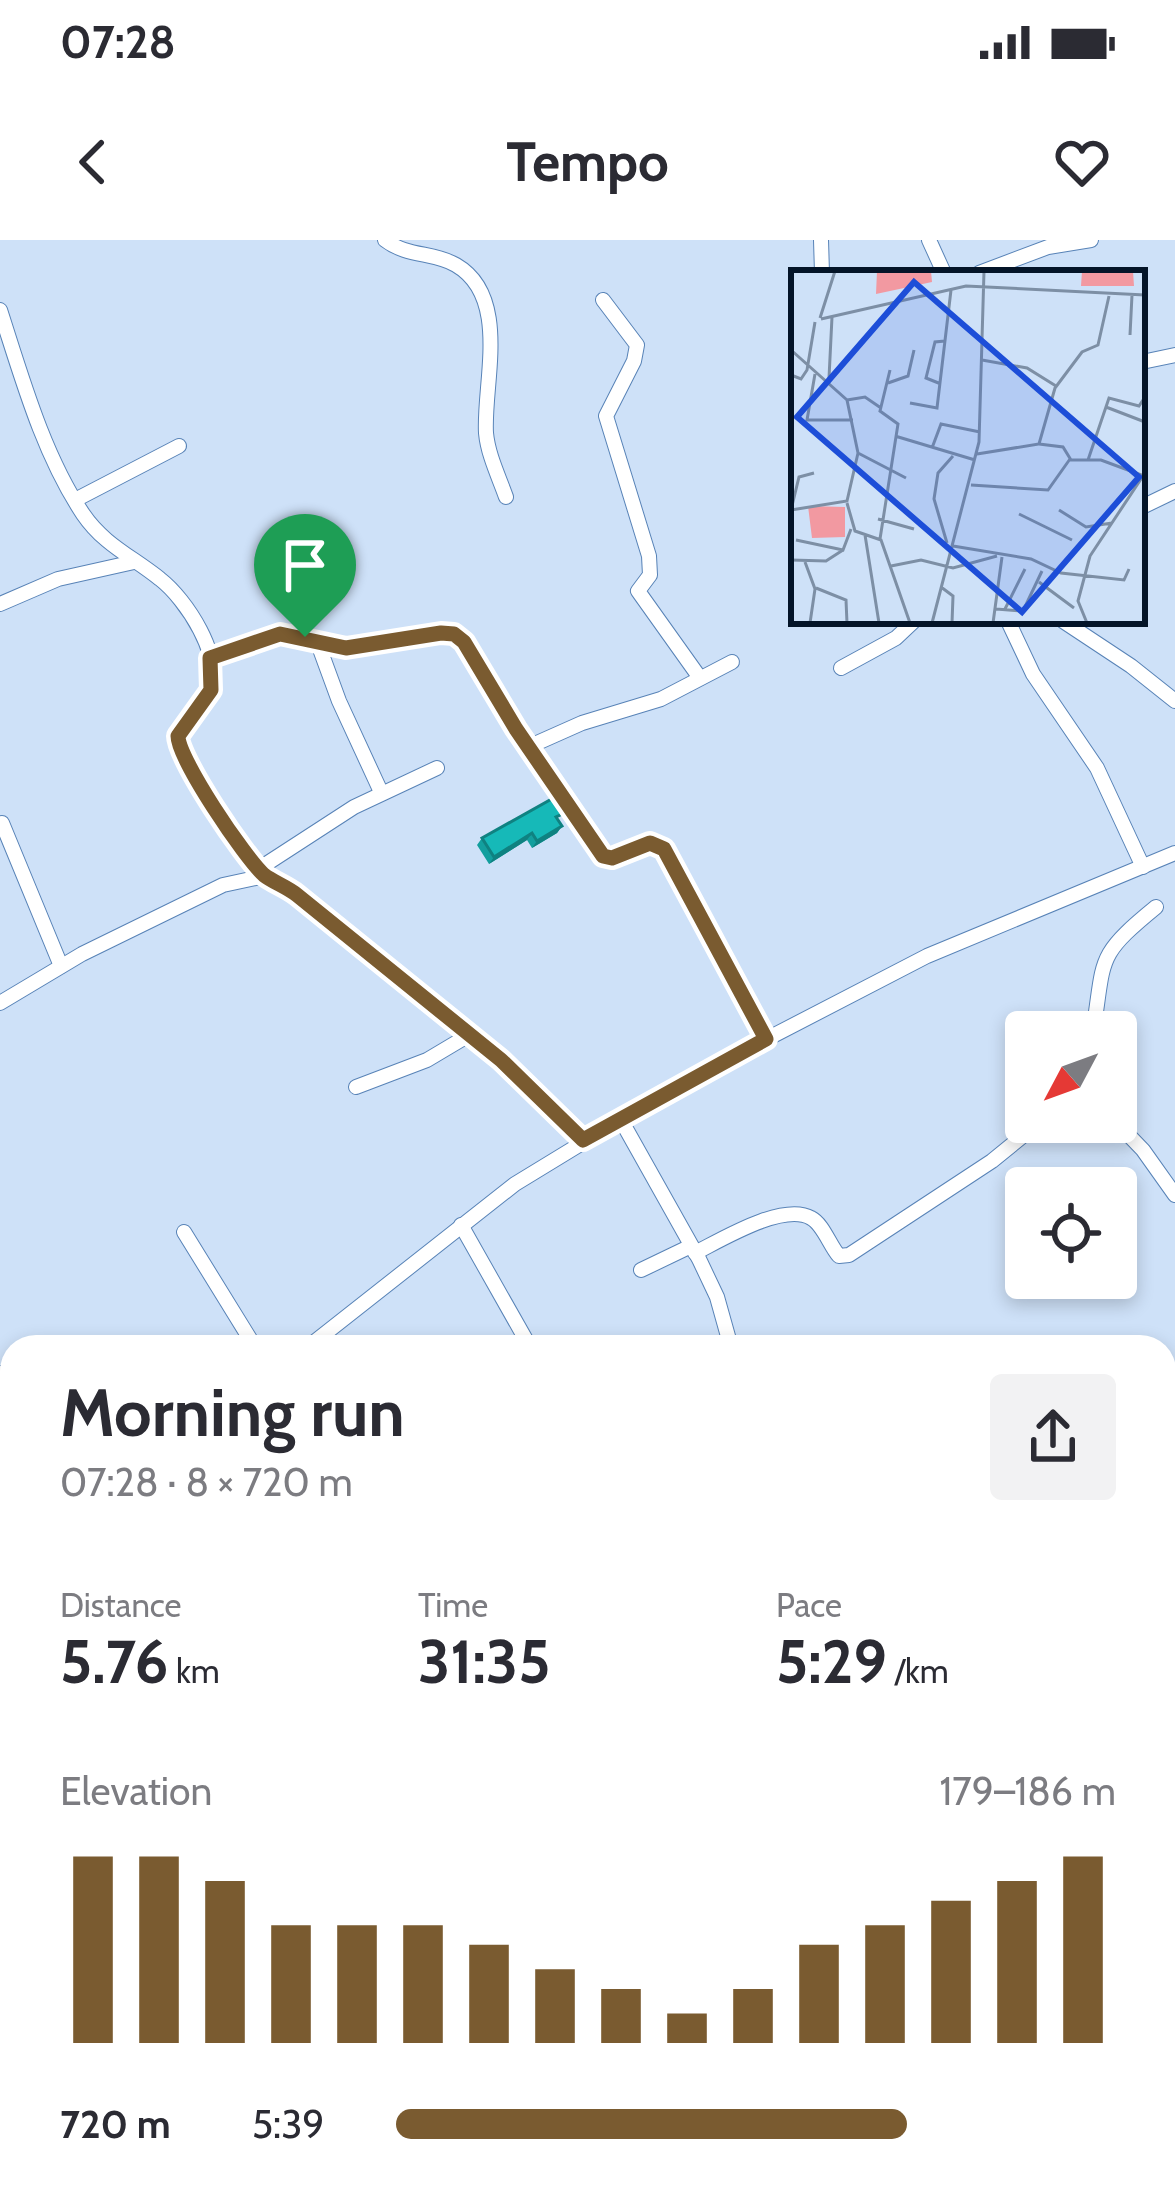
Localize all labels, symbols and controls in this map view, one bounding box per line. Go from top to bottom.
text: 07:28 [60,15,176,69]
icon: back [60,129,126,195]
text: Tempo [506,129,669,195]
icon: heart [1049,129,1115,195]
inset map [791,270,1145,624]
pin [254,514,356,637]
icon: arrive [272,532,338,598]
north arrow [1005,1011,1137,1143]
map controls [1005,1011,1137,1299]
button: locate [1005,1167,1137,1299]
text: Morning run [60,1372,405,1453]
button: share [990,1374,1116,1500]
text: 07:28 · 8 × 720 m [60,1458,353,1506]
text: Distance [60,1585,181,1625]
text: Time [418,1585,488,1625]
text: Pace [776,1585,842,1625]
text: 5.76 [60,1625,169,1698]
text: 31:35 [418,1625,550,1698]
text: 5:29 [776,1625,887,1698]
text: km [169,1651,220,1691]
text: /km [887,1651,949,1691]
text: Elevation [60,1767,212,1815]
text: 179–186 m [939,1767,1116,1815]
text: 720 m [60,2100,171,2148]
text: 5:39 [252,2100,324,2148]

